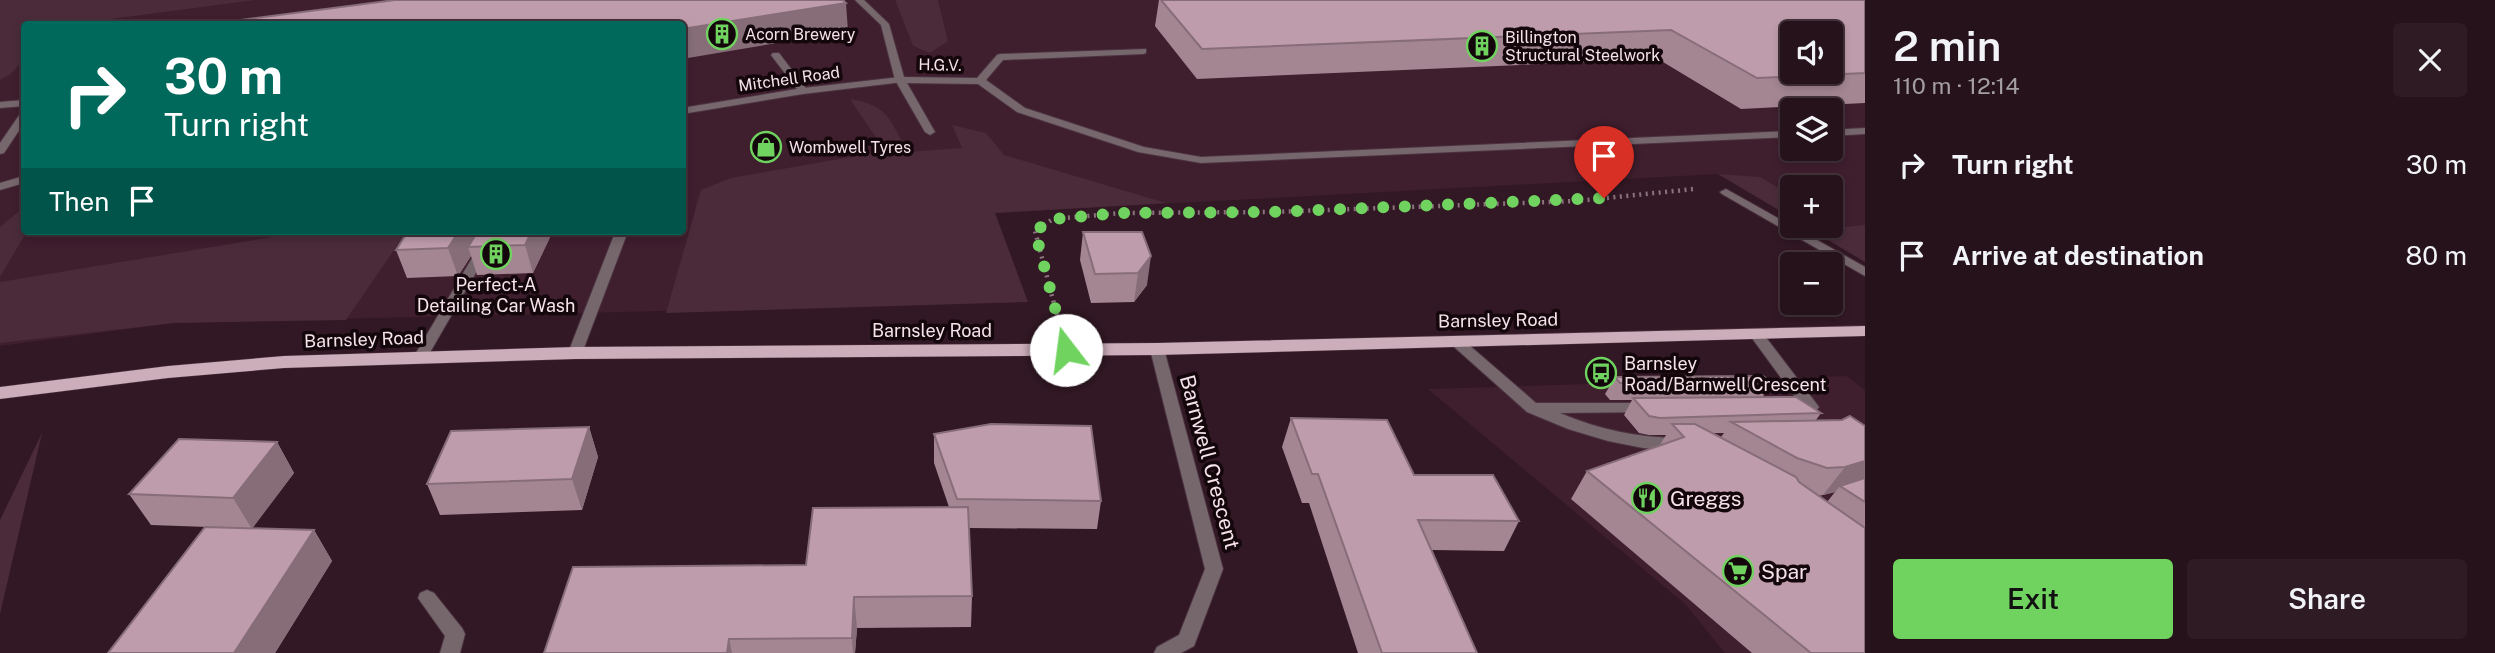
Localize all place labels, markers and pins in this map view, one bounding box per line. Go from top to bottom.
building icon: Acorn Brewery [705,17,739,51]
place label: Acorn Brewery [745,25,856,44]
place label: Billington Structural Steelwork [1505,28,1660,65]
building icon: Billington Structural Steelwork [1465,29,1499,63]
pin [1574,126,1634,198]
shop icon: Wombwell Tyres [749,130,783,164]
place label: Wombwell Tyres [789,138,911,157]
building icon: Perfect-A Detailing Car Wash [479,237,513,271]
place label: Perfect-A Detailing Car Wash [417,274,575,316]
place label: Barnsley Road/Barnwell Crescent [1624,353,1827,395]
bus stop icon: Barnsley Road/Barnwell Crescent [1584,356,1618,390]
restaurant icon: Greggs [1630,481,1664,515]
place label: Greggs [1670,486,1741,511]
supermarket icon: Spar [1721,554,1755,588]
place label: Spar [1761,559,1807,584]

